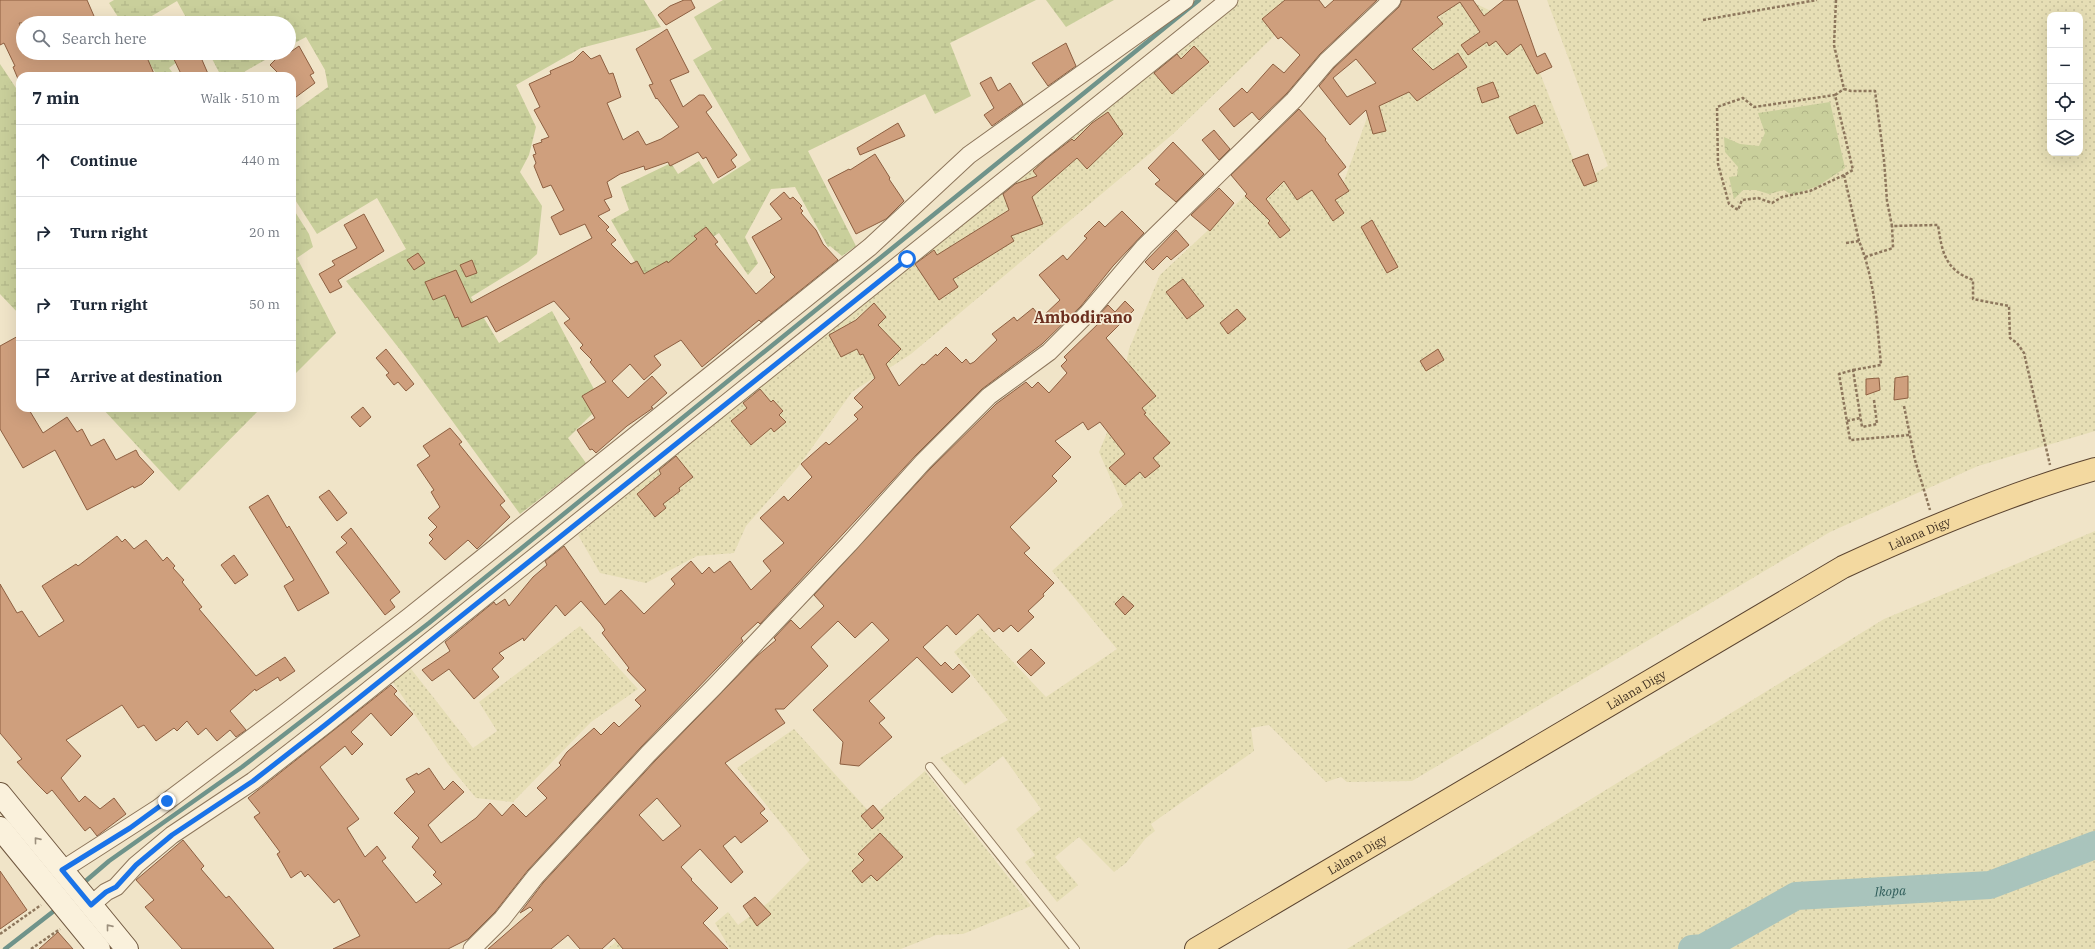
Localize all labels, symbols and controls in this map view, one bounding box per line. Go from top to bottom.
map controls [2047,12,2083,156]
button: + [2047,12,2083,48]
search box [16,16,296,60]
icon: search [30,27,52,49]
text: Search here [62,29,147,48]
button: − [2047,48,2083,84]
button: locate [2047,84,2083,120]
text: 7 min [32,87,80,109]
text: Walk · 510 m [201,90,280,107]
button: layers [2047,120,2083,156]
icon: ahead [32,150,54,172]
text: Continue [70,151,137,170]
text: 440 m [241,152,280,169]
icon: right [32,222,54,244]
text: Turn right [70,223,148,242]
text: 20 m [249,224,280,241]
route start [898,250,916,268]
icon: right [32,294,54,316]
text: Turn right [70,295,148,314]
text: 50 m [249,296,280,313]
district label: Ambodirano [1034,307,1132,327]
icon: arrive [32,366,54,388]
text: Arrive at destination [70,367,222,386]
street label: Làlana Digy [1886,513,1953,553]
street label: Làlana Digy [1604,666,1669,712]
route end [158,792,176,810]
street label: Làlana Digy [1325,830,1390,877]
one-way arrow [35,837,42,845]
water label: Ikopa [1873,881,1906,900]
one-way arrow [107,924,114,931]

